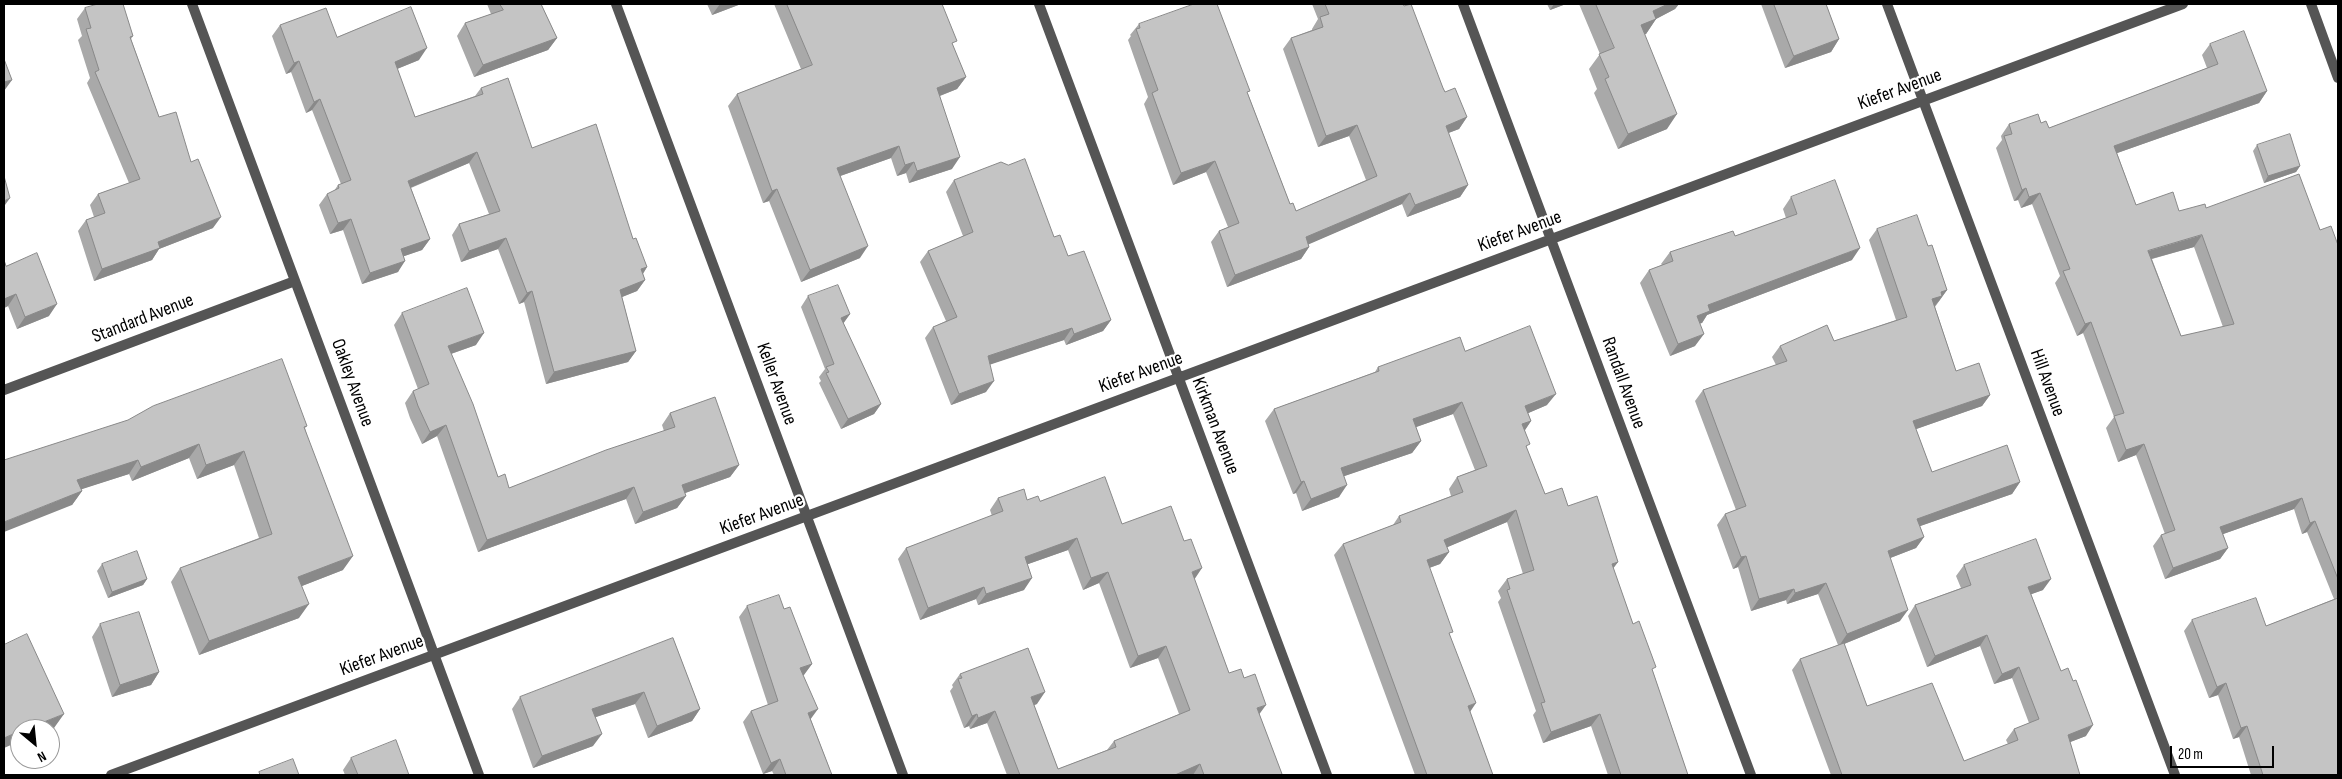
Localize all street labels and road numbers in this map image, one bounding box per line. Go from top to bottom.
street label: Kiefer Avenue [1855,64,1945,116]
street label: Kiefer Avenue [1475,206,1565,258]
street label: Standard Avenue [89,289,197,349]
street label: Randall Avenue [1596,334,1650,432]
street label: Oakley Avenue [326,336,378,430]
street label: Keller Avenue [751,340,801,428]
street label: Hill Avenue [2024,346,2070,420]
street label: Kiefer Avenue [1096,347,1186,399]
street label: Kirkman Avenue [1186,374,1244,478]
street label: Kiefer Avenue [717,489,807,541]
street label: Kiefer Avenue [337,630,427,682]

